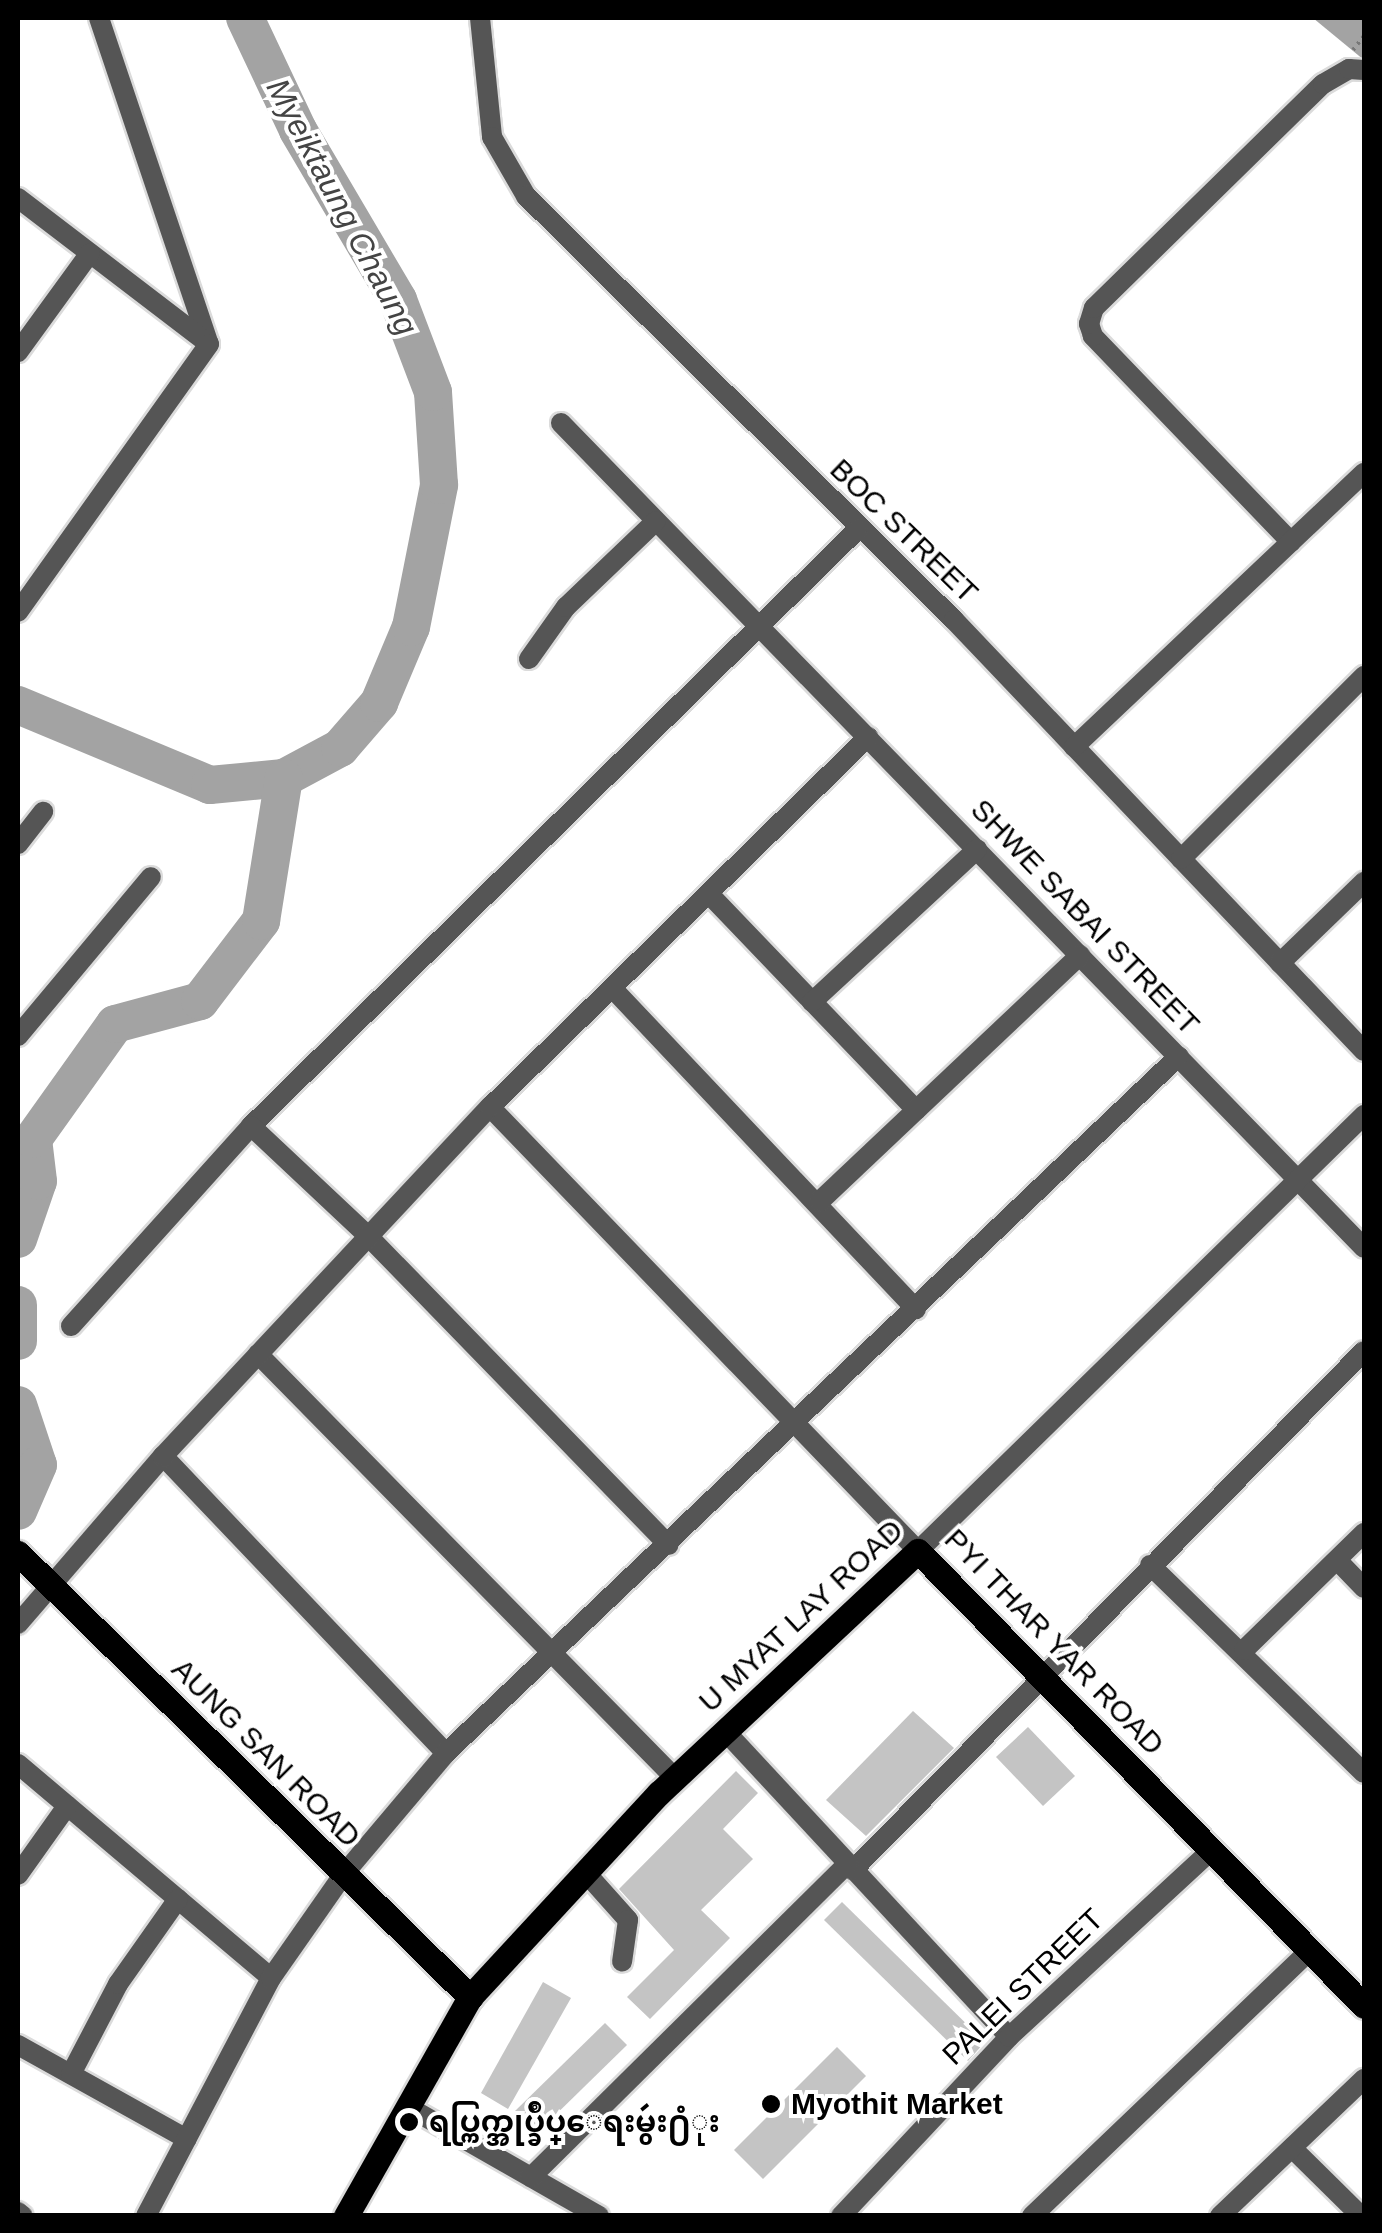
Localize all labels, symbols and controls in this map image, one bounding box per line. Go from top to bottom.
water label: Myeiktaung Chaung [258,72,426,342]
street label: BOC STREET [823,451,985,611]
street label: SHWE SABAI STREET [963,792,1207,1042]
street label: U MYAT LAY ROAD [691,1512,911,1720]
street label: PYI THAR YAR ROAD [936,1521,1172,1763]
street label: AUNG SAN ROAD [164,1651,368,1855]
street label: PALEI STREET [935,1901,1111,2073]
place label: Myothit Market [791,2086,1003,2122]
marker: Myothit Market [760,2093,782,2115]
place label: ရပ္ကြက္အုပ္ခ်ဳပ္ေရးမွဴး႐ံုး [429,2104,720,2140]
marker: ရပ္ကြက္အုပ္ခ်ဳပ္ေရးမွဴး႐ံုး [398,2111,420,2133]

